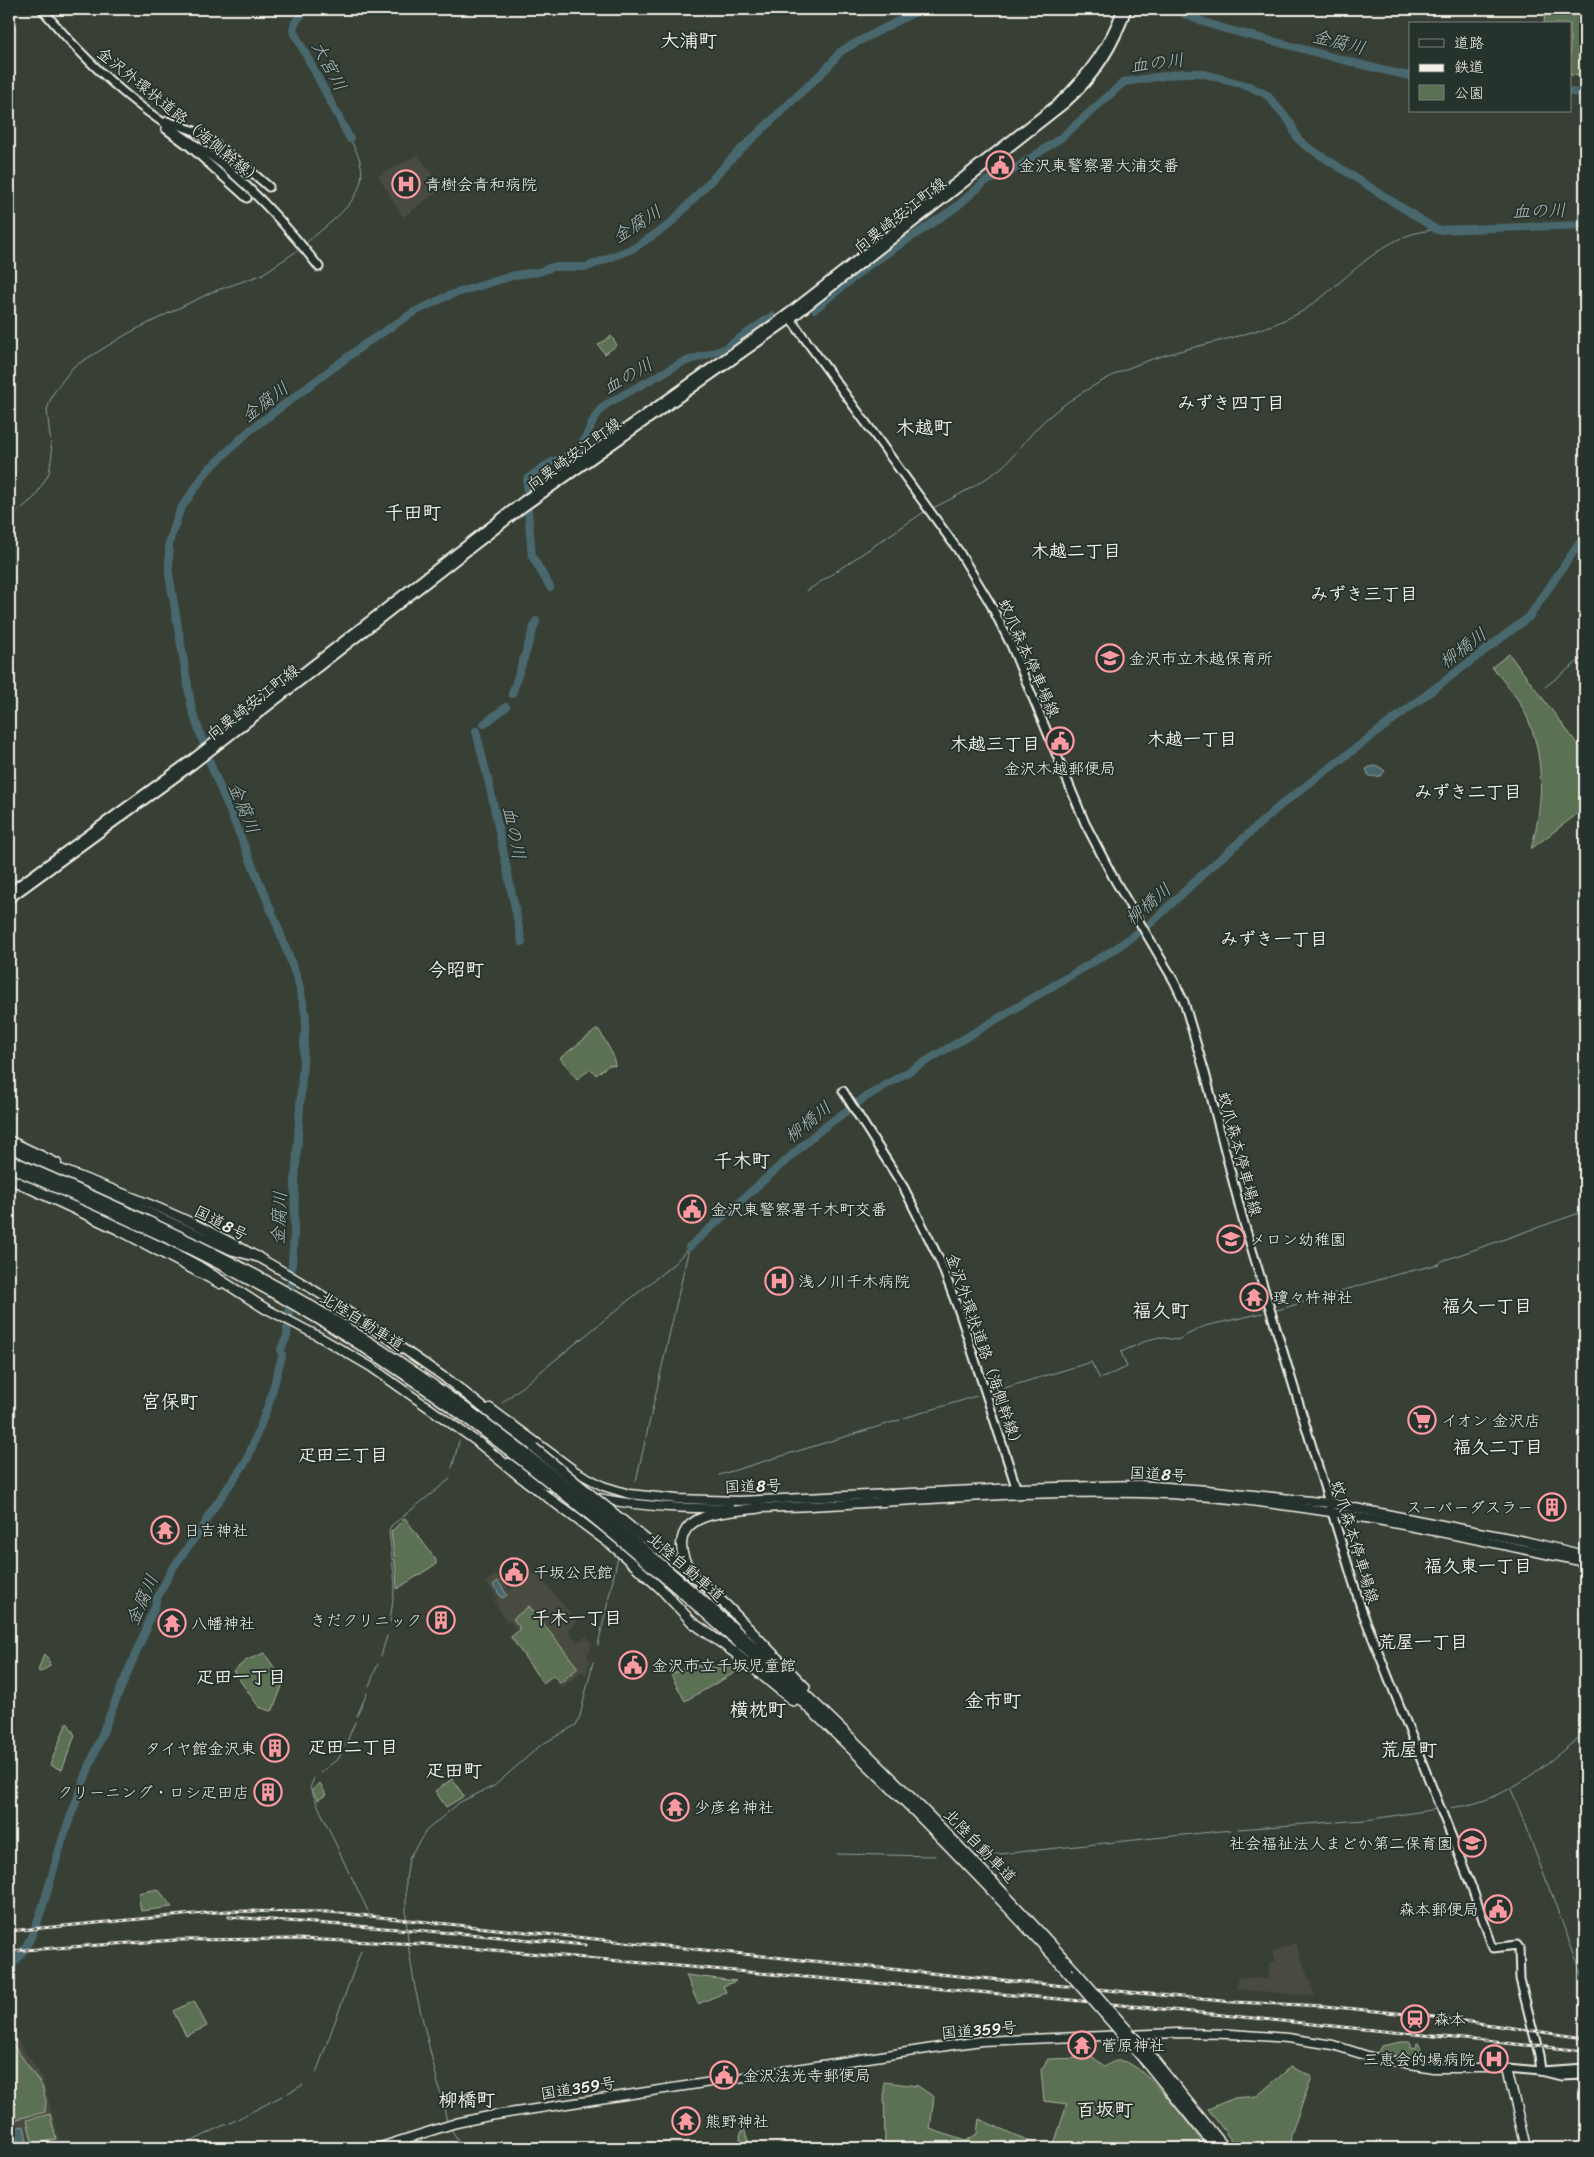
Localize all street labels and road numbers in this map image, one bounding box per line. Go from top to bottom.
street label: 金沢外環状道路（海側幹線） [90,39,270,193]
street label: 向粟崎安江町線 [847,169,953,261]
street label: 向粟崎安江町線 [520,409,628,499]
street label: 蚊爪森本停車場線 [990,594,1068,722]
street label: 向粟崎安江町線 [200,656,306,748]
street label: 蚊爪森本停車場線 [1209,1088,1271,1220]
street label: 国道8号 [189,1197,253,1249]
street label: 金沢外環状道路（海側幹線） [937,1249,1033,1455]
street label: 北陸自動車道 [314,1283,410,1359]
street label: 国道8号 [1128,1458,1188,1490]
street label: 国道8号 [724,1471,782,1501]
street label: 蚊爪森本停車場線 [1322,1477,1388,1607]
street label: 北陸自動車道 [640,1525,732,1609]
street label: 北陸自動車道 [936,1801,1024,1891]
street label: 国道359号 [940,2012,1018,2048]
street label: 国道359号 [538,2068,618,2108]

